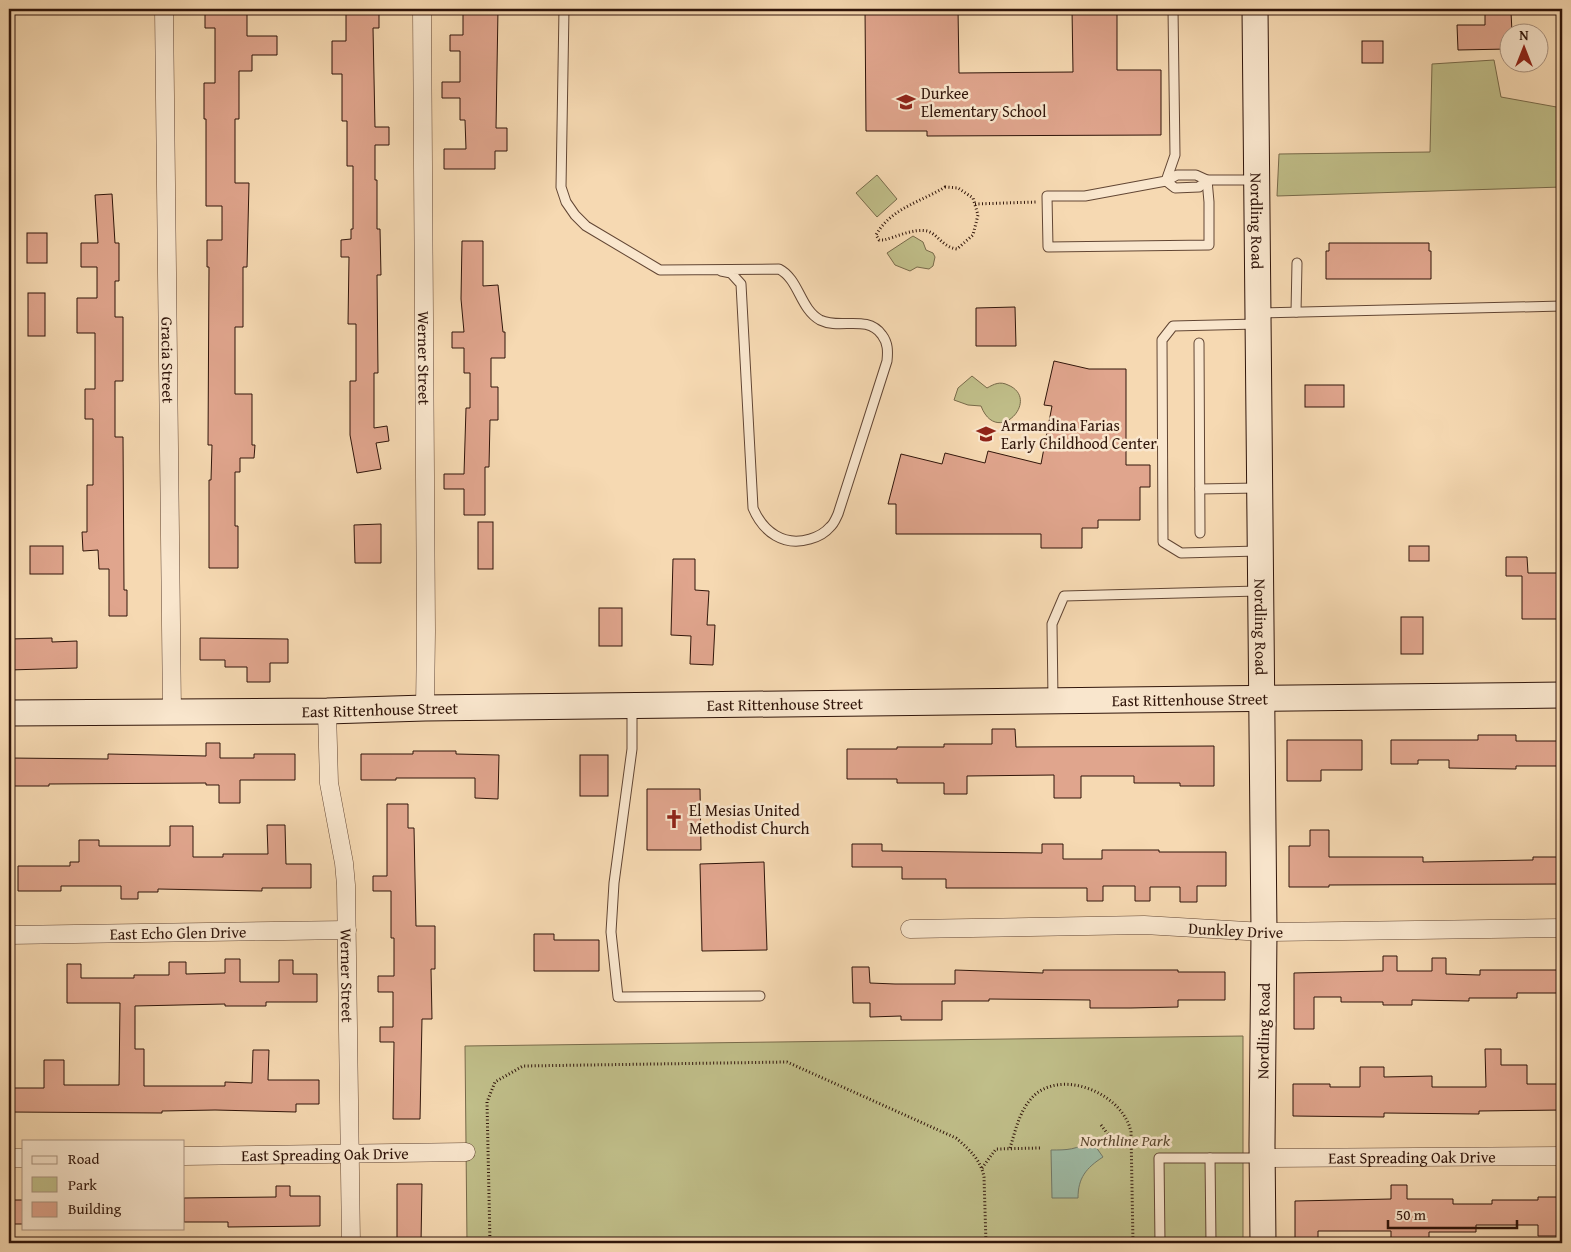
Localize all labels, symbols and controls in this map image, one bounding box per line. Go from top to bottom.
north arrow [1498,22,1548,72]
text: N [1519,25,1529,45]
place label: Durkee Elementary School [921,81,1047,123]
school or university icon: Durkee Elementary School [895,91,917,113]
street label: Nordling Road [1245,173,1270,270]
street label: Werner Street [412,311,437,406]
street label: Gracia Street [156,317,180,404]
place label: Armandina Farias Early Childhood Center [1001,413,1157,455]
school or university icon: Armandina Farias Early Childhood Center [975,423,997,445]
street label: Nordling Road [1249,579,1274,676]
street label: East Rittenhouse Street [1112,686,1269,712]
street label: East Rittenhouse Street [707,691,864,717]
street label: East Rittenhouse Street [302,696,459,723]
place label: El Mesias United Methodist Church [689,798,810,840]
church icon: El Mesias United Methodist Church [663,808,685,830]
street label: Dunkley Drive [1188,916,1283,944]
street label: East Echo Glen Drive [109,919,247,946]
street label: Werner Street [335,928,360,1023]
street label: Nordling Road [1250,982,1276,1079]
park label: Northline Park [1079,1128,1171,1152]
legend [22,1140,185,1230]
street label: East Spreading Oak Drive [241,1141,409,1167]
street label: East Spreading Oak Drive [1328,1144,1496,1170]
text: Road [68,1148,99,1169]
text: Park [68,1174,97,1195]
scale bar [1388,1197,1517,1229]
text: Building [68,1198,122,1219]
text: 50 m [1396,1204,1427,1225]

